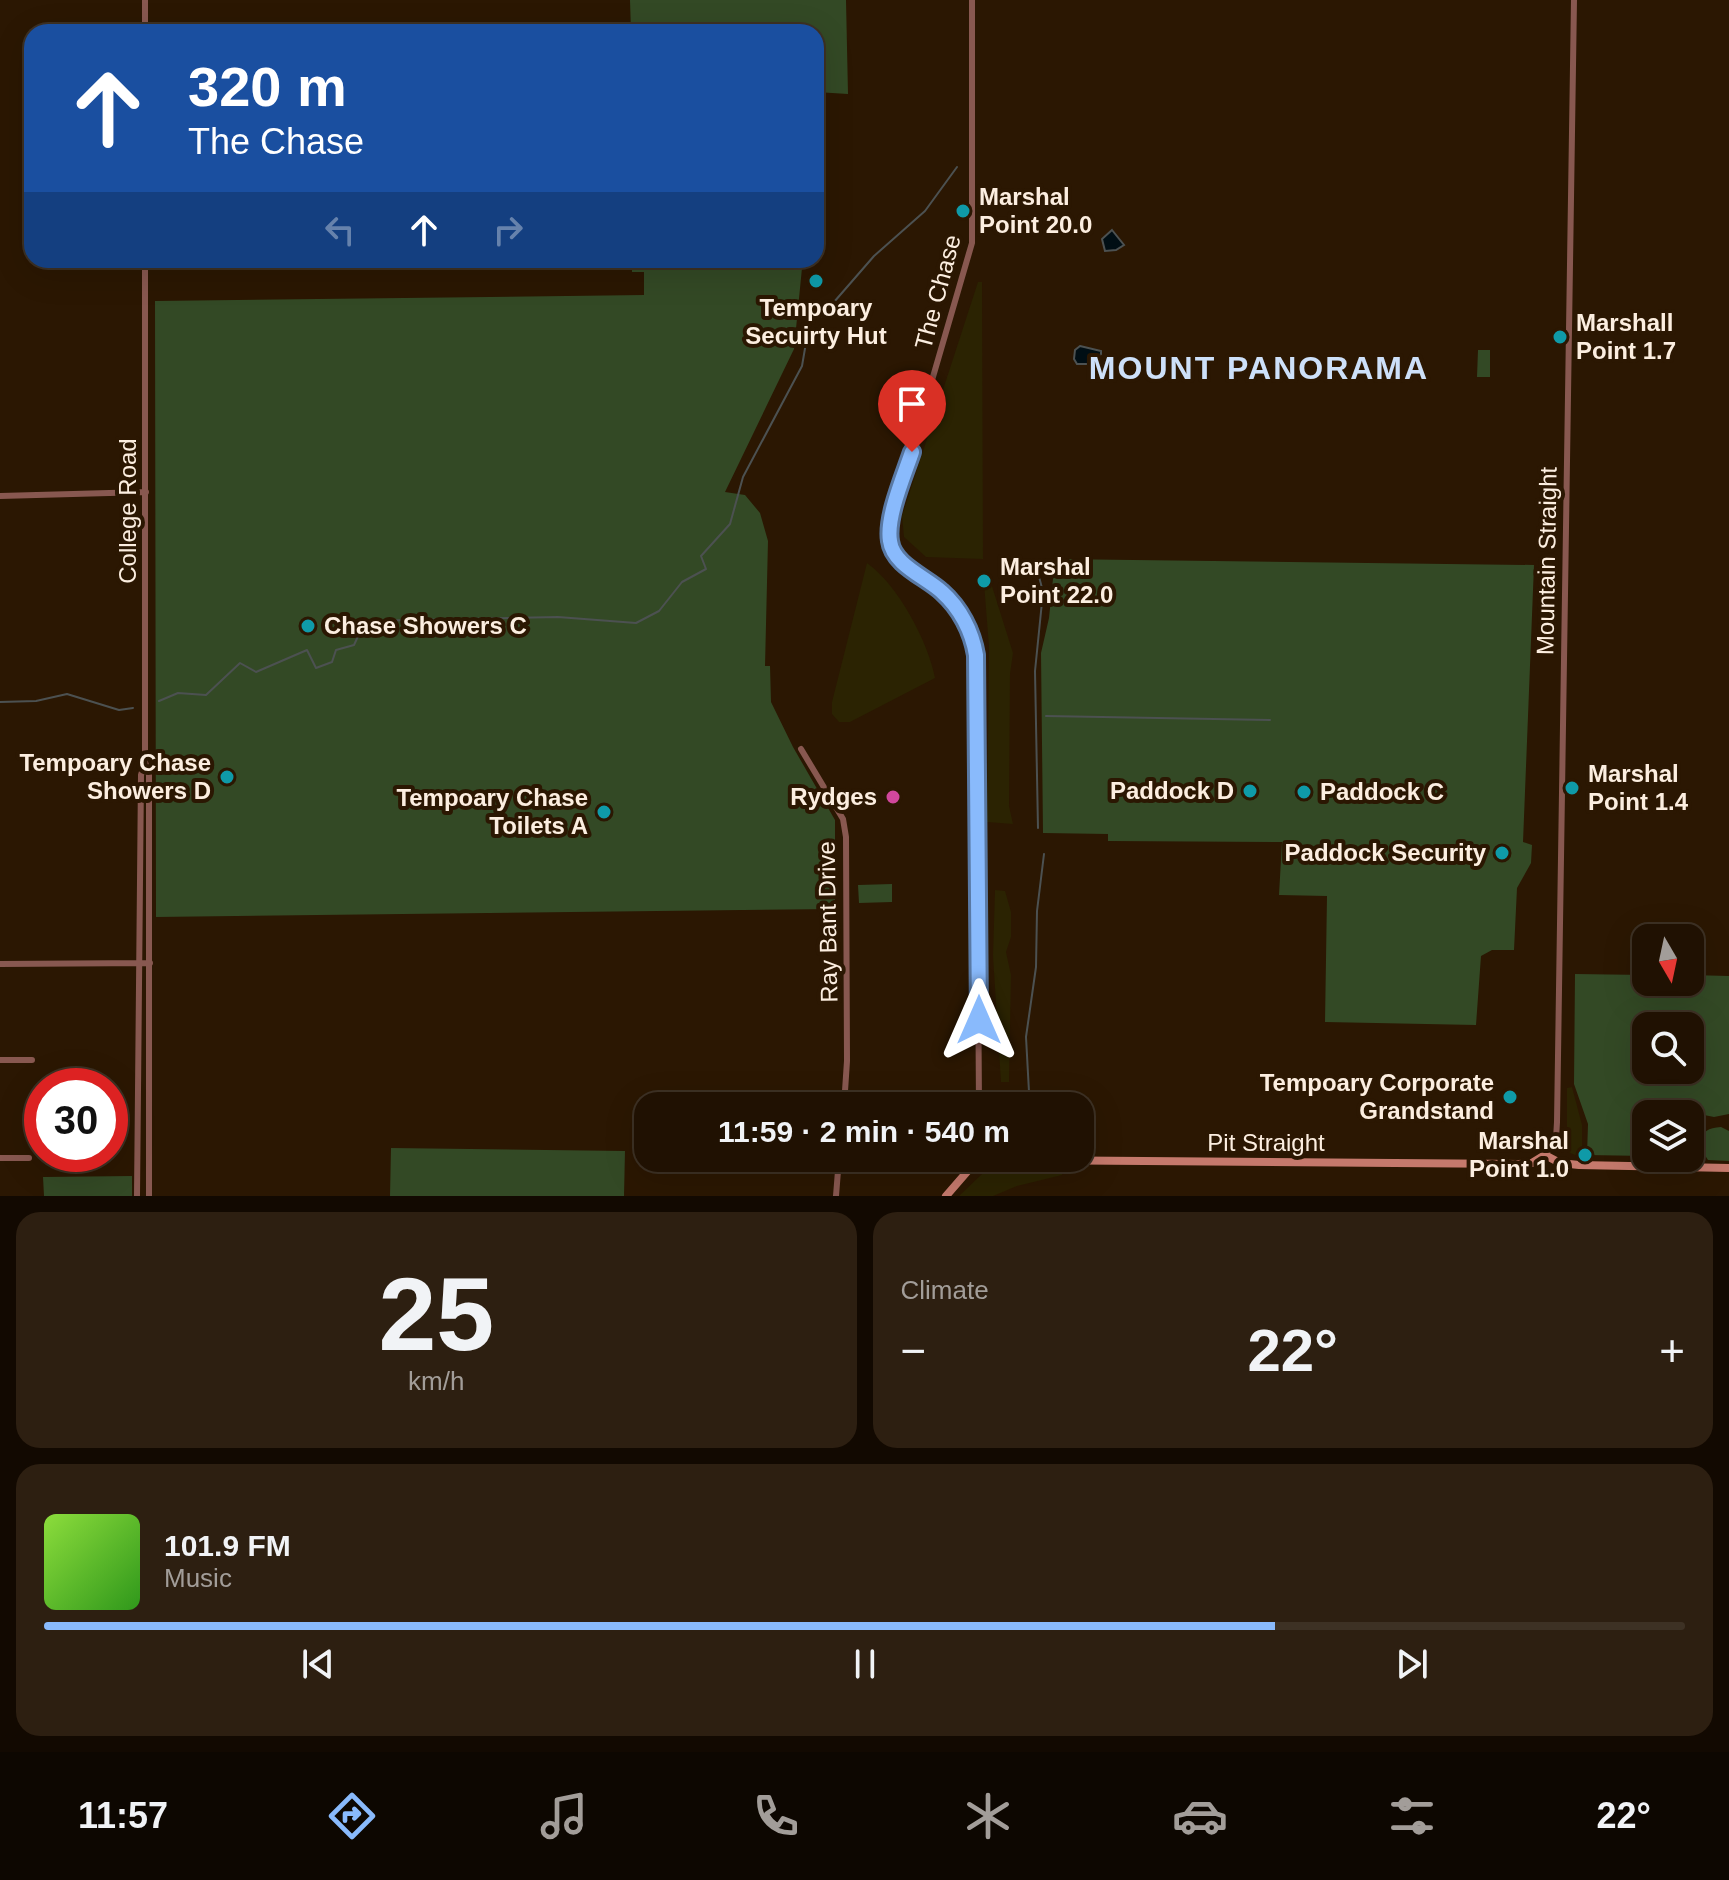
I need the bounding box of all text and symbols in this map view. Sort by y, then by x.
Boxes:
text: 320 m [188,55,347,118]
icon: ahead [56,56,160,160]
text: The Chase [188,121,364,162]
place label: Marshal Point 20.0 [979,183,1092,238]
marker: Marshal Point 20.0 [954,202,972,220]
icon: left [318,208,362,252]
icon: ahead [402,208,446,252]
icon: right [486,208,530,252]
street label: The Chase [909,232,966,352]
marker: Tempoary Secuirty Hut [807,272,825,290]
place label: Tempoary Secuirty Hut [745,294,887,349]
place label: Marshall Point 1.7 [1576,309,1676,364]
marker: Marshall Point 1.7 [1551,328,1569,346]
district label: MOUNT PANORAMA [1089,350,1429,386]
pin [878,370,946,452]
icon: arrive [890,382,934,426]
street label: College Road [114,438,141,584]
street label: Mountain Straight [1531,466,1562,655]
place label: Marshal Point 22.0 [1000,553,1113,608]
marker: Marshal Point 22.0 [975,572,993,590]
place label: Chase Showers C [324,612,527,639]
marker: Chase Showers C [299,617,317,635]
place label: Tempoary Chase Showers D [19,749,211,804]
place label: Marshal Point 1.4 [1588,760,1689,815]
marker: Tempoary Chase Showers D [218,768,236,786]
place label: Paddock D [1110,777,1234,804]
place label: Paddock C [1320,778,1444,805]
marker: Marshal Point 1.4 [1563,779,1581,797]
marker: Paddock D [1241,782,1259,800]
place label: Rydges [790,783,877,810]
marker: Paddock C [1295,783,1313,801]
place label: Tempoary Chase Toilets A [396,784,588,839]
marker: Rydges [884,788,902,806]
marker: Tempoary Chase Toilets A [595,803,613,821]
place label: Paddock Security [1285,839,1487,866]
street label: Ray Bant Drive [813,841,842,1003]
marker: Paddock Security [1493,844,1511,862]
north arrow [1632,924,1704,996]
map controls [1632,924,1704,1172]
position arrow [937,978,1021,1062]
button: search [1632,1012,1704,1084]
speed limit sign: 30 [24,1068,128,1172]
place label: Tempoary Corporate Grandstand [1260,1069,1494,1124]
marker: Tempoary Corporate Grandstand [1501,1088,1519,1106]
button: layers [1632,1100,1704,1172]
text: 11:59 · 2 min · 540 m [718,1115,1010,1148]
place label: Marshal Point 1.0 [1469,1127,1569,1182]
street label: Pit Straight [1207,1129,1325,1156]
marker: Marshal Point 1.0 [1576,1146,1594,1164]
text: 25 [378,1256,494,1372]
text: Climate [901,1275,989,1305]
text: 22° [1247,1317,1338,1384]
text: − [901,1326,926,1375]
text: + [1659,1326,1685,1375]
text: km/h [408,1366,464,1396]
text: 101.9 FM [164,1529,291,1562]
text: Music [164,1563,232,1593]
icon: previous [296,1642,340,1686]
icon: pause [843,1642,887,1686]
icon: next [1390,1642,1434,1686]
icon: directions [324,1788,380,1844]
icon: music [536,1788,592,1844]
icon: phone [748,1788,804,1844]
icon: climate [960,1788,1016,1844]
icon: car [1172,1788,1228,1844]
icon: filters [1384,1788,1440,1844]
text: 11:57 [78,1795,168,1836]
text: 22° [1596,1795,1651,1836]

